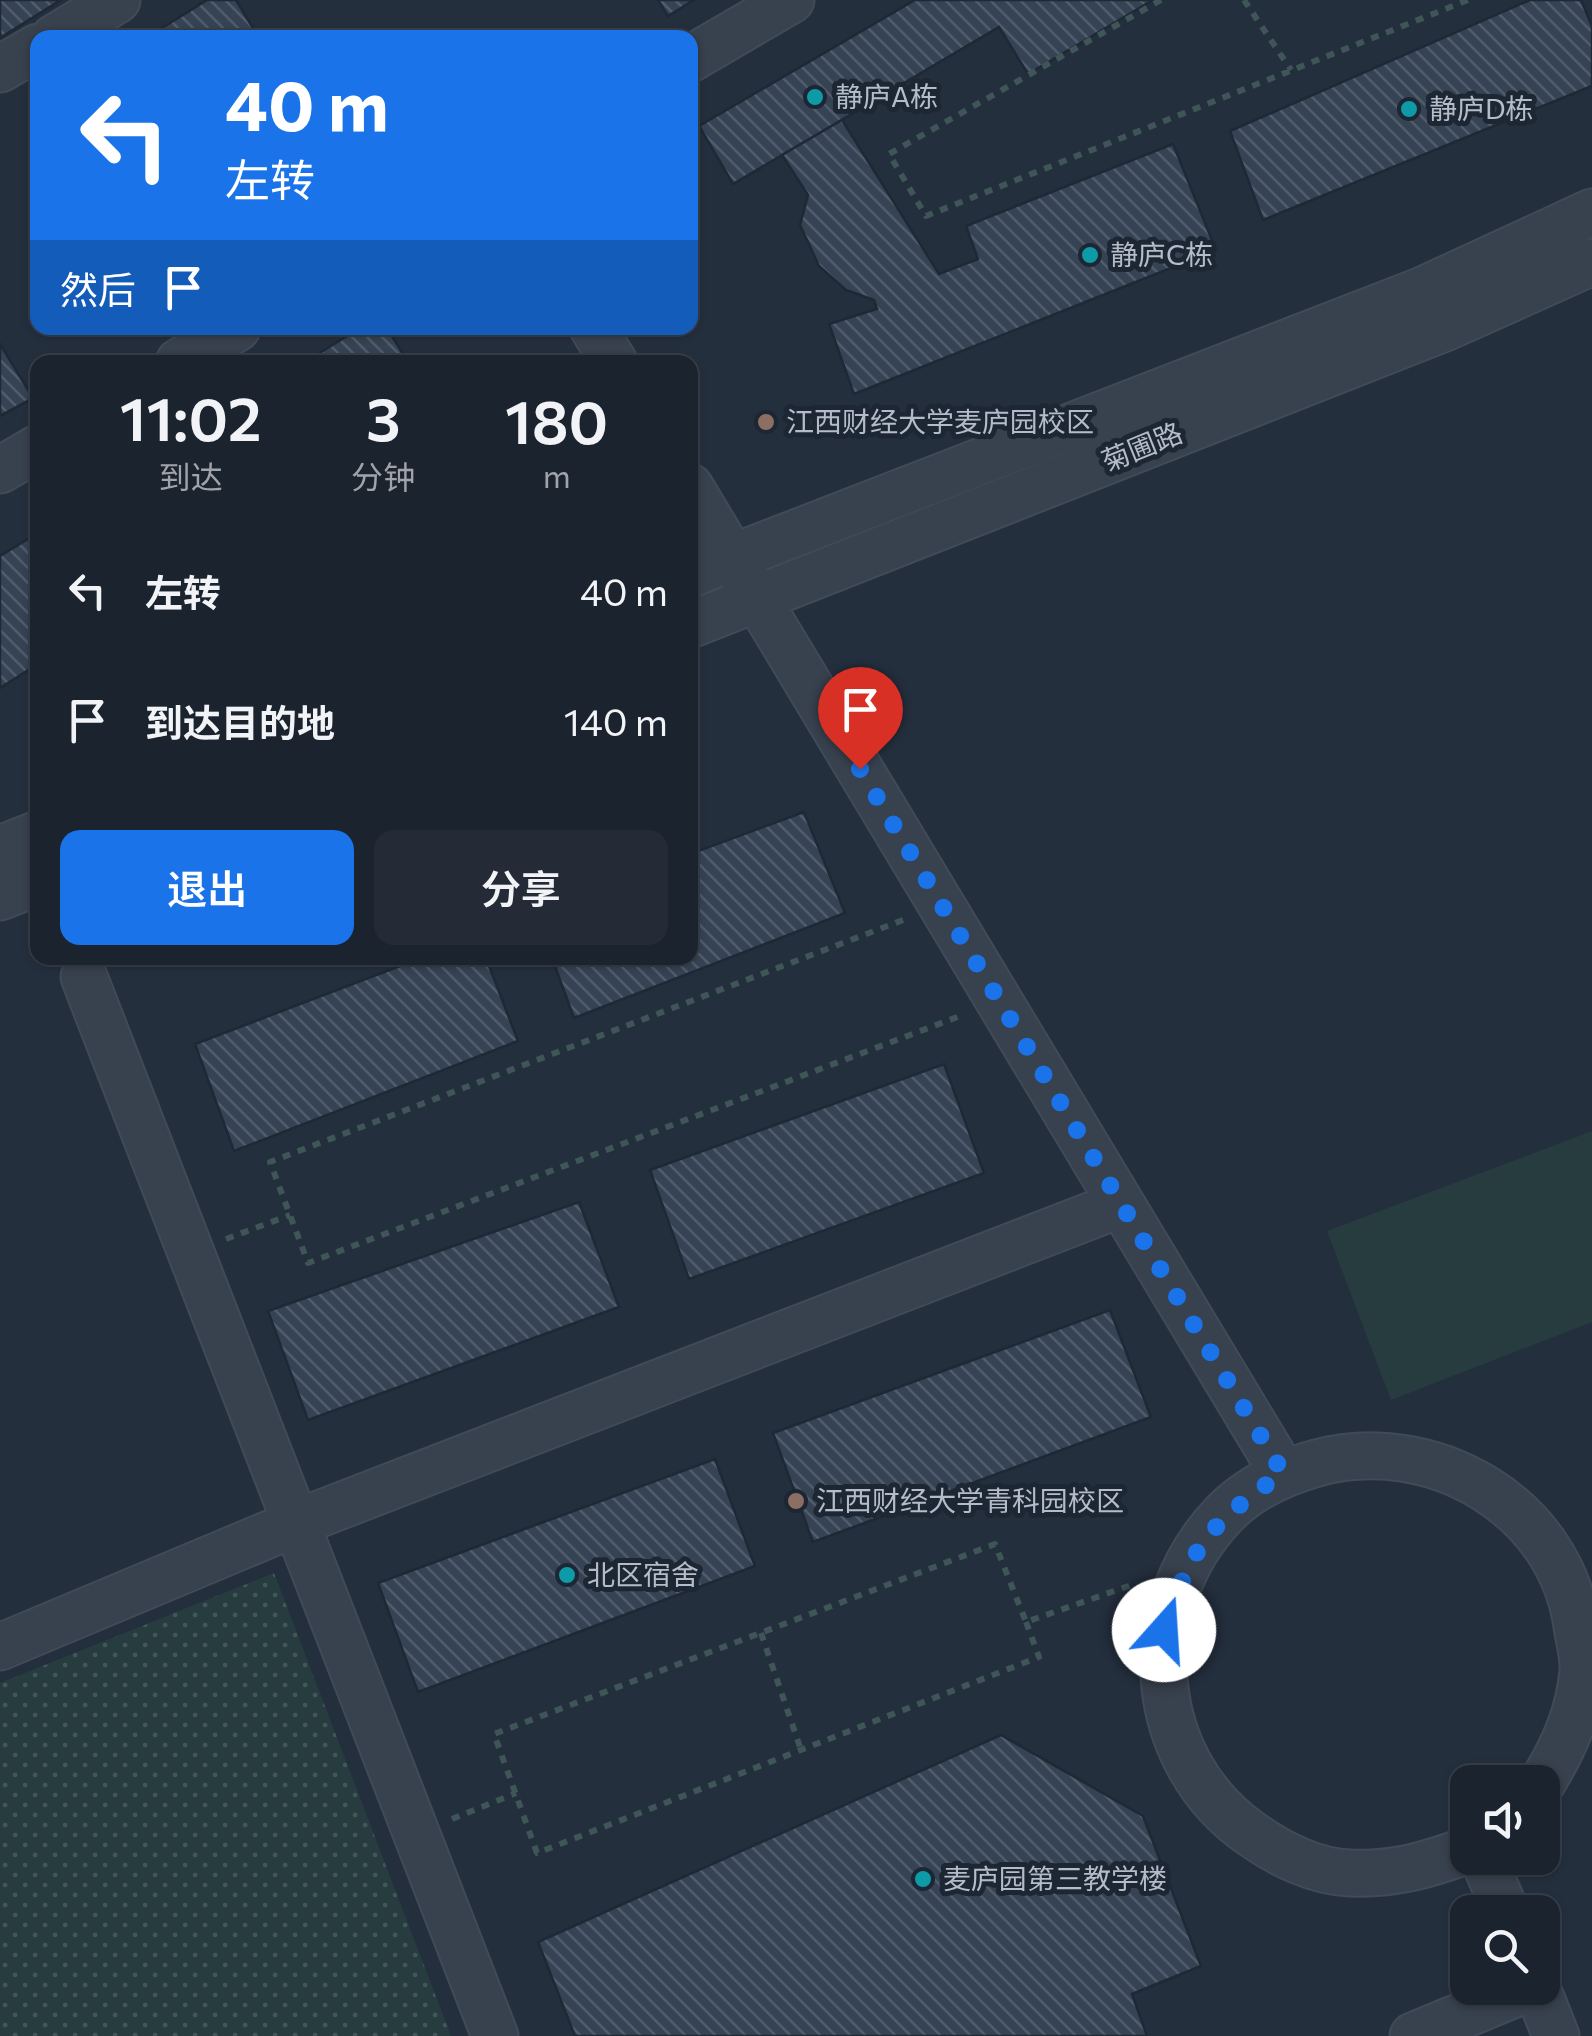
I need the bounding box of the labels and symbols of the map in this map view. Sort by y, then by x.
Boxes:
place label: 静庐A栋 [835,79,938,113]
marker: 静庐A栋 [804,86,826,108]
place label: 静庐D栋 [1429,91,1534,125]
marker: 静庐D栋 [1398,98,1420,120]
place label: 静庐C栋 [1110,237,1213,271]
marker: 静庐C栋 [1079,244,1101,266]
place label: 江西财经大学麦庐园校区 [786,404,1094,438]
marker: 江西财经大学麦庐园校区 [755,411,777,433]
street label: 菊圃路 [1096,415,1187,478]
pin [818,667,903,770]
place label: 江西财经大学青科园校区 [816,1483,1124,1517]
marker: 江西财经大学青科园校区 [785,1490,807,1512]
place label: 北区宿舍 [587,1557,699,1591]
marker: 北区宿舍 [556,1564,578,1586]
position arrow [1112,1578,1216,1682]
place label: 麦庐园第三教学楼 [943,1861,1167,1895]
marker: 麦庐园第三教学楼 [912,1868,934,1890]

